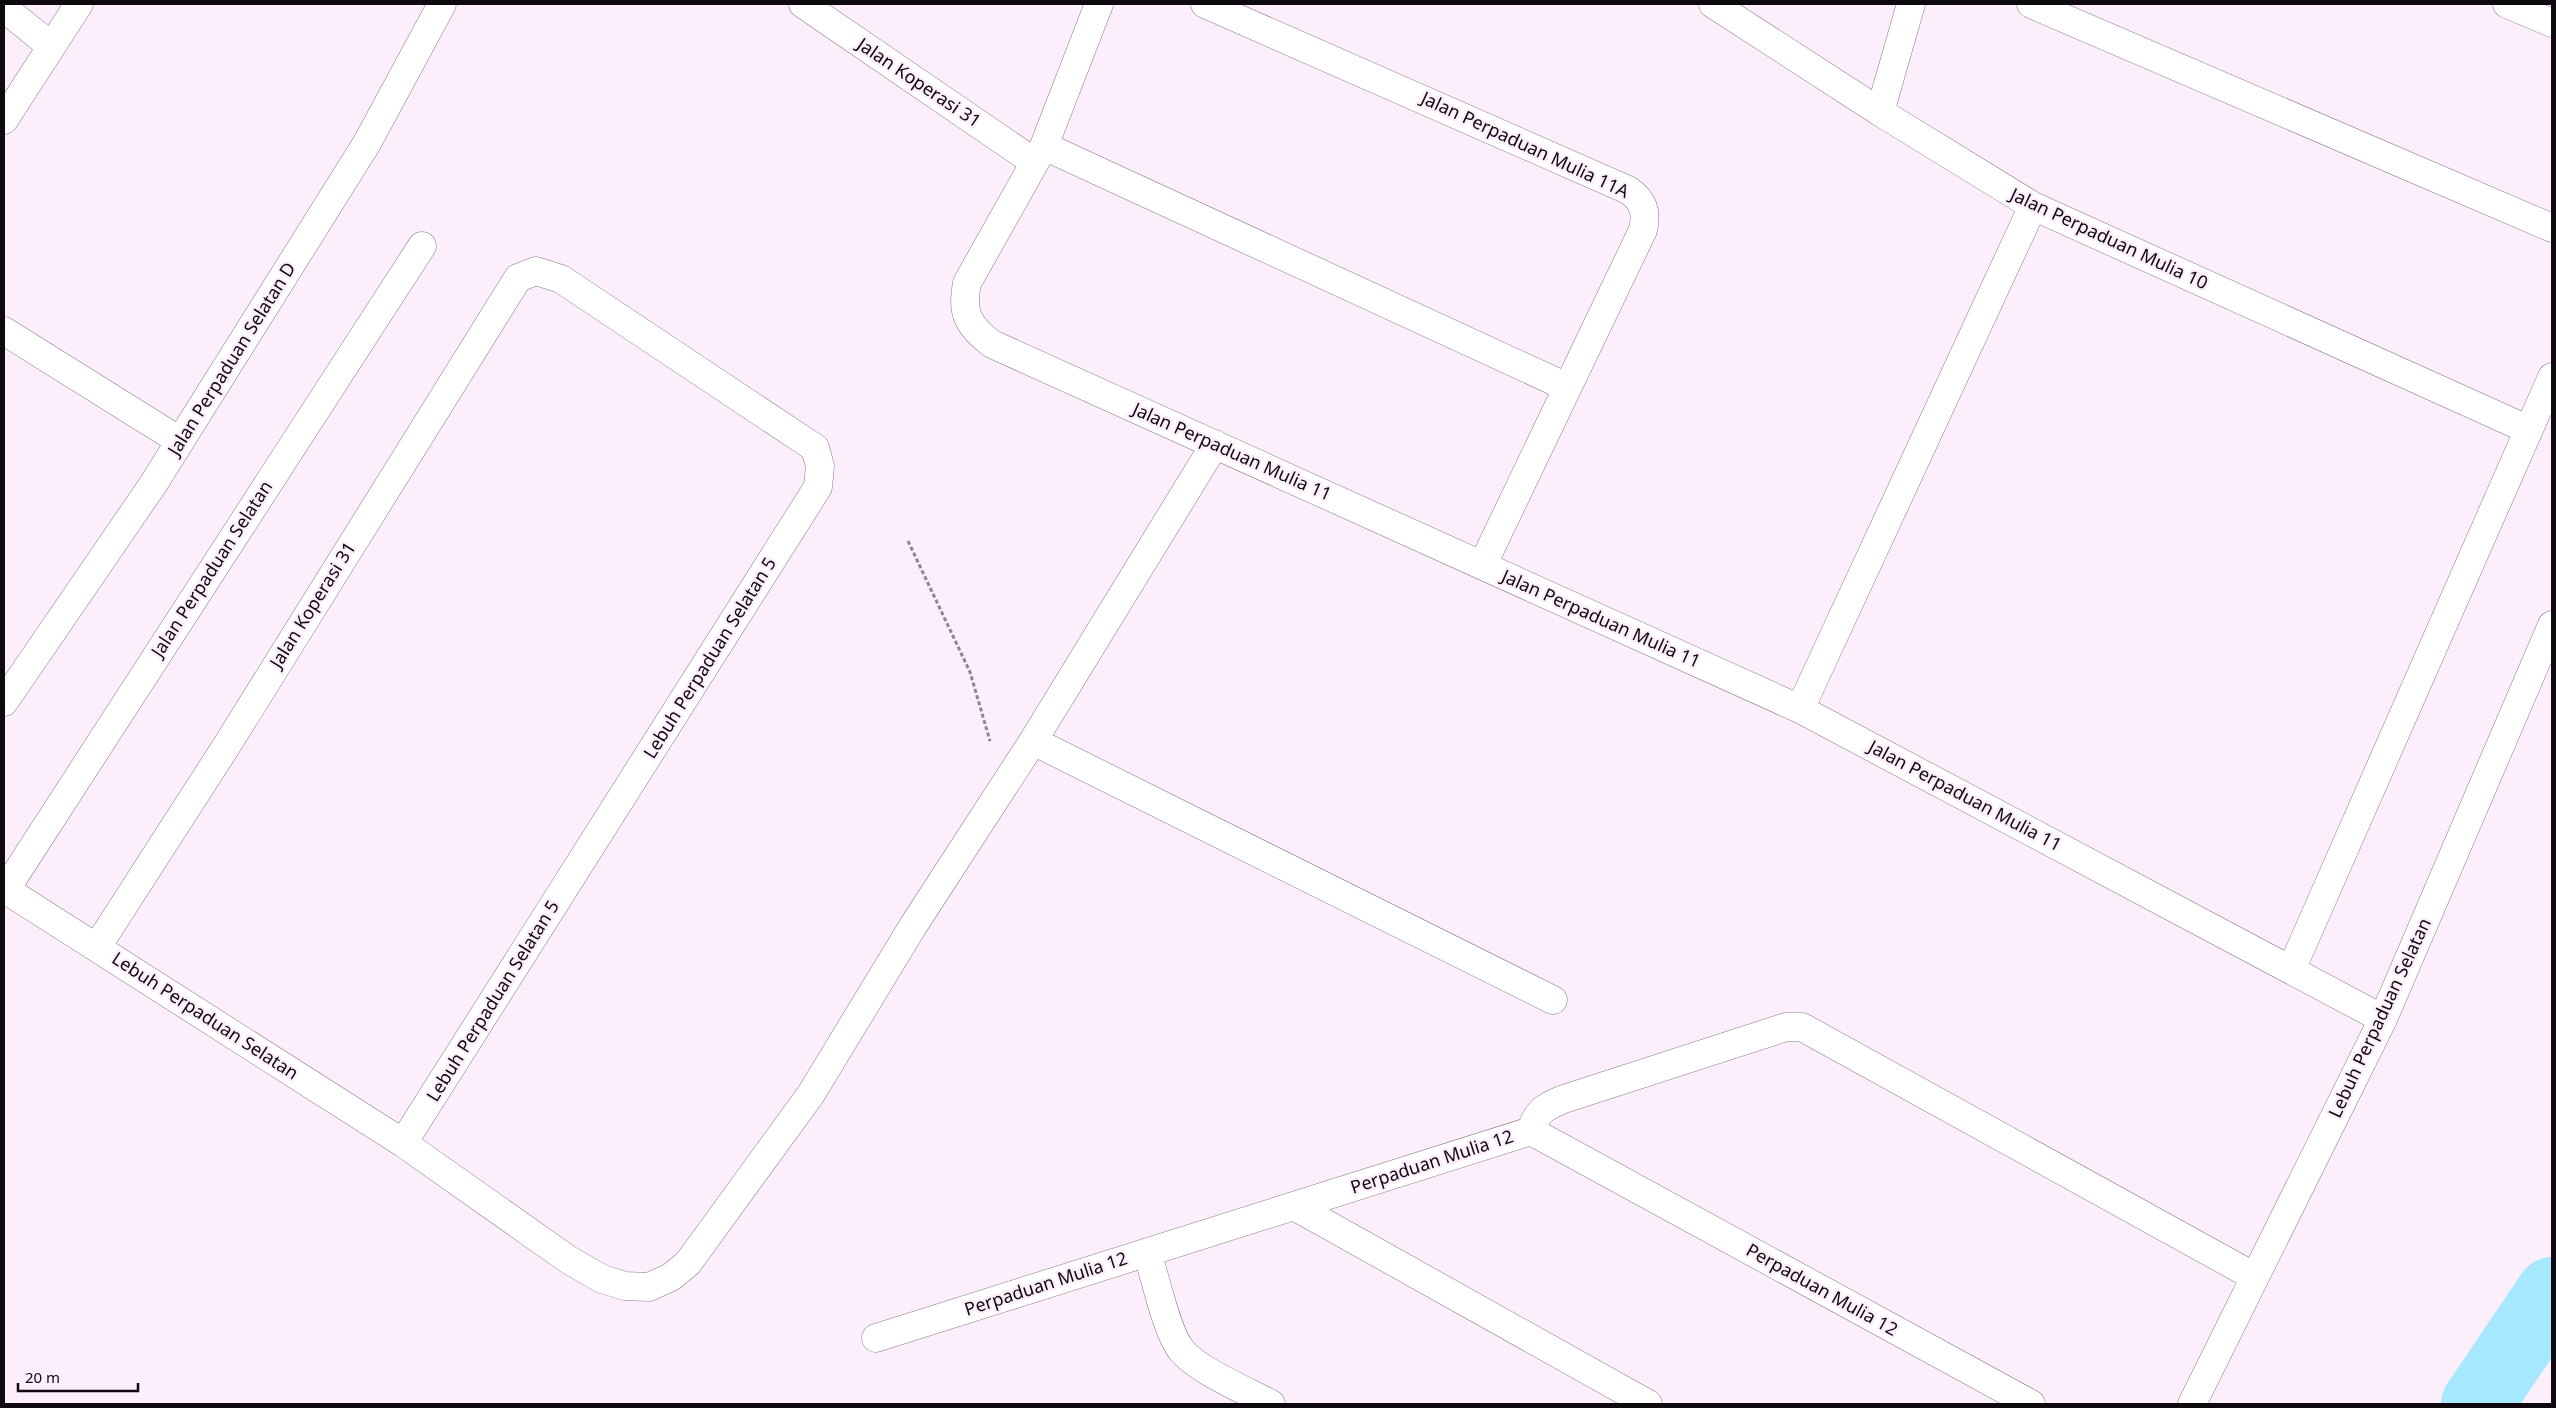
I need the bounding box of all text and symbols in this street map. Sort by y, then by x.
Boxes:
street label: Jalan Koperasi 31 [851,31,986,133]
street label: Jalan Perpaduan Mulia 11A [1416,84,1634,203]
street label: Jalan Perpaduan Mulia 10 [2005,181,2212,294]
street label: Jalan Perpaduan Selatan D [161,257,301,461]
street label: Jalan Perpaduan Mulia 11 [1127,396,1336,506]
street label: Jalan Perpaduan Selatan [144,476,277,663]
street label: Jalan Koperasi 31 [263,537,361,674]
street label: Lebuh Perpaduan Selatan 5 [637,552,781,763]
street label: Jalan Perpaduan Mulia 11 [1496,563,1705,673]
street label: Jalan Perpaduan Mulia 11 [1863,733,2066,856]
street label: Lebuh Perpaduan Selatan 5 [420,895,564,1106]
street label: Lebuh Perpaduan Selatan [2322,914,2436,1121]
street label: Lebuh Perpaduan Selatan [108,946,303,1085]
street label: Perpaduan Mulia 12 [1347,1123,1516,1199]
street label: Perpaduan Mulia 12 [1742,1237,1903,1341]
street label: Perpaduan Mulia 12 [961,1245,1130,1321]
scale bar [18,1360,138,1392]
text: 20 m [25,1367,60,1387]

